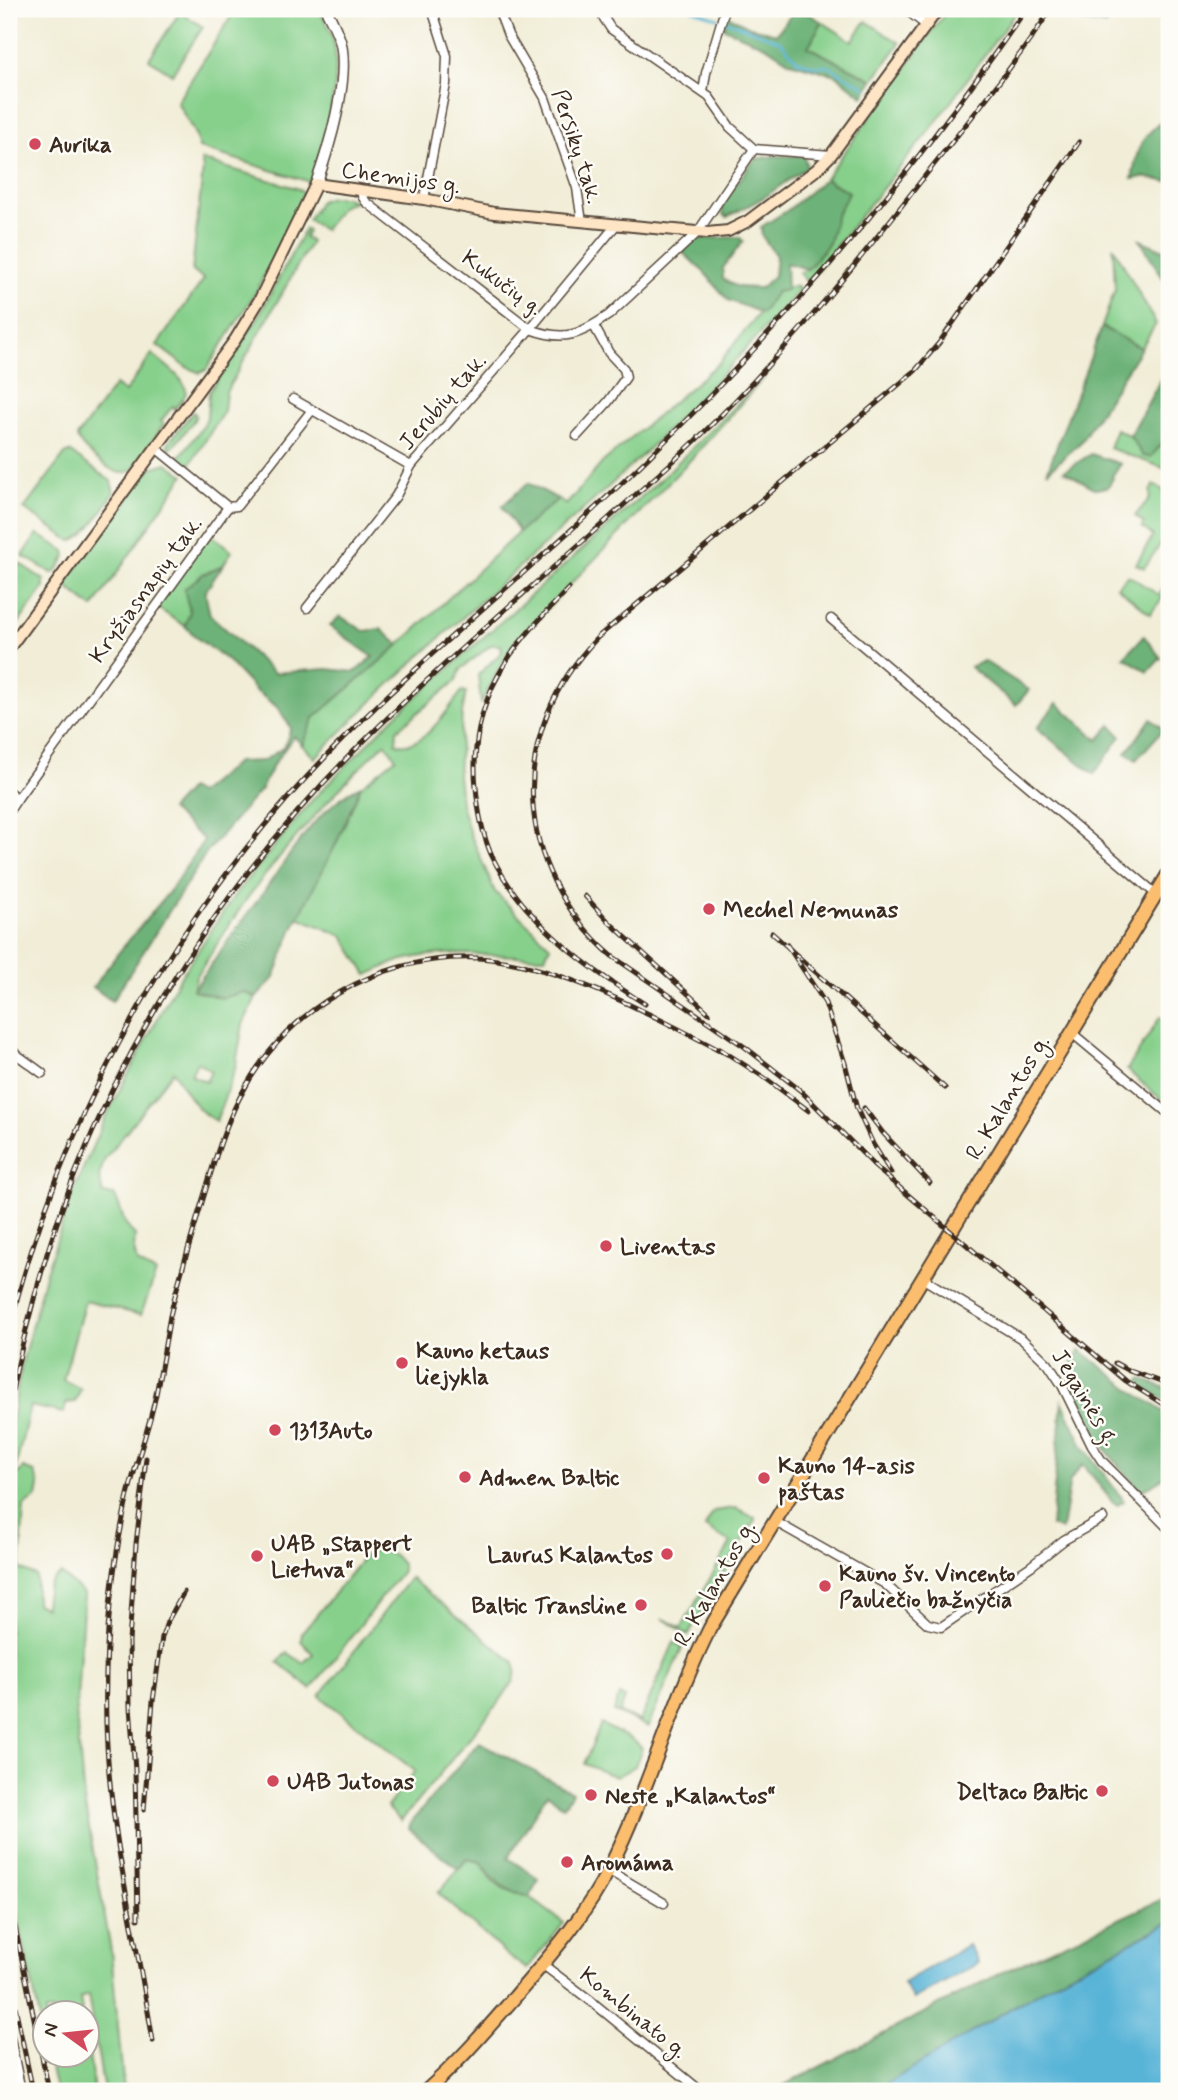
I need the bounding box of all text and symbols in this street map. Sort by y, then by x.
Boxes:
street label: Persikų tak. [544,86,609,208]
place label: Aurika [49,131,112,161]
marker: Aurika [27,136,43,152]
street label: Chemijos g. [339,156,462,204]
street label: Kukučių g. [455,244,549,323]
street label: Jerubių tak. [393,347,494,457]
street label: Kryžiasnapių tak. [83,511,210,670]
place label: Mechel Nemunas [723,896,899,926]
marker: Mechel Nemunas [701,901,717,917]
street label: R. Kalantos g. [960,1030,1060,1167]
place label: Liventas [620,1233,716,1263]
marker: Liventas [598,1238,614,1254]
place label: Kauno ketaus liejykla [416,1337,550,1393]
street label: Jėgainės g. [1042,1344,1125,1453]
marker: Kauno ketaus liejykla [394,1355,410,1371]
place label: 1313Auto [289,1417,373,1447]
marker: 1313Auto [267,1422,283,1438]
place label: Kauno 14-asis paštas [778,1452,916,1508]
place label: Admen Baltic [479,1464,620,1494]
marker: Admen Baltic [457,1469,473,1485]
marker: Kauno 14-asis paštas [756,1470,772,1486]
street label: R. Kalantos g. [668,1515,766,1654]
place label: UAB „Stappert Lietuva“ [271,1530,413,1586]
place label: Laurus Kalantos [487,1541,654,1571]
marker: Laurus Kalantos [659,1546,675,1562]
marker: UAB „Stappert Lietuva“ [249,1548,265,1564]
place label: Kauno šv. Vincento Pauliečio bažnyčia [839,1560,1015,1616]
marker: Kauno šv. Vincento Pauliečio bažnyčia [817,1578,833,1594]
place label: Baltic Transline [471,1592,628,1622]
marker: Baltic Transline [633,1597,649,1613]
place label: UAB Jutonas [287,1768,415,1798]
marker: UAB Jutonas [265,1773,281,1789]
place label: Deltaco Baltic [956,1778,1089,1808]
place label: Neste „Kalantos“ [605,1782,776,1812]
marker: Deltaco Baltic [1094,1783,1110,1799]
marker: Neste „Kalantos“ [583,1787,599,1803]
place label: Aromáma [581,1849,674,1879]
marker: Aromáma [559,1854,575,1870]
street label: Kombinato g. [571,1961,693,2068]
north arrow [32,1998,102,2068]
text: N [37,2021,65,2039]

